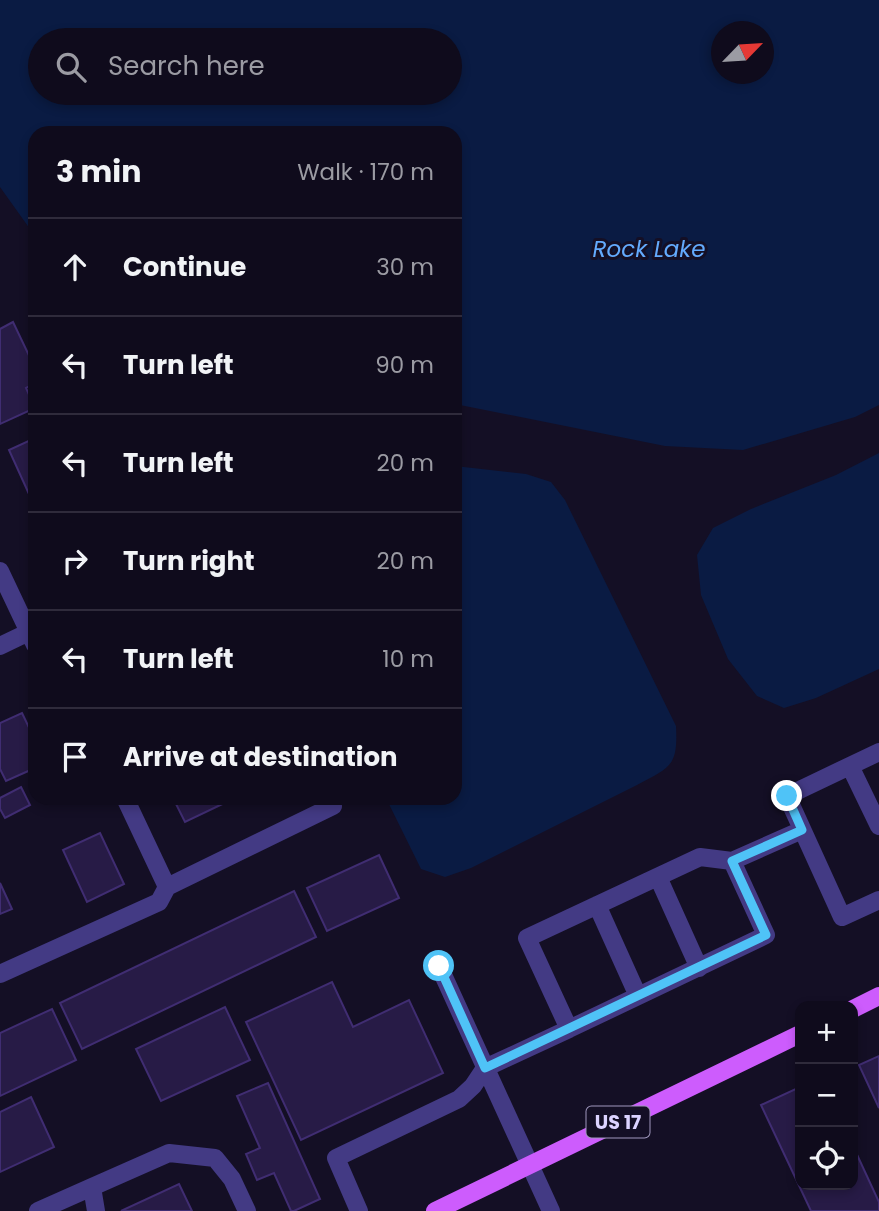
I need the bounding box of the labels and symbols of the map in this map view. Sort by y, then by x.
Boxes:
north arrow [711,21,774,84]
water label: Rock Lake [593,233,705,265]
route end [771,780,802,811]
route start [423,950,454,981]
road number: US 17 [586,1106,650,1138]

